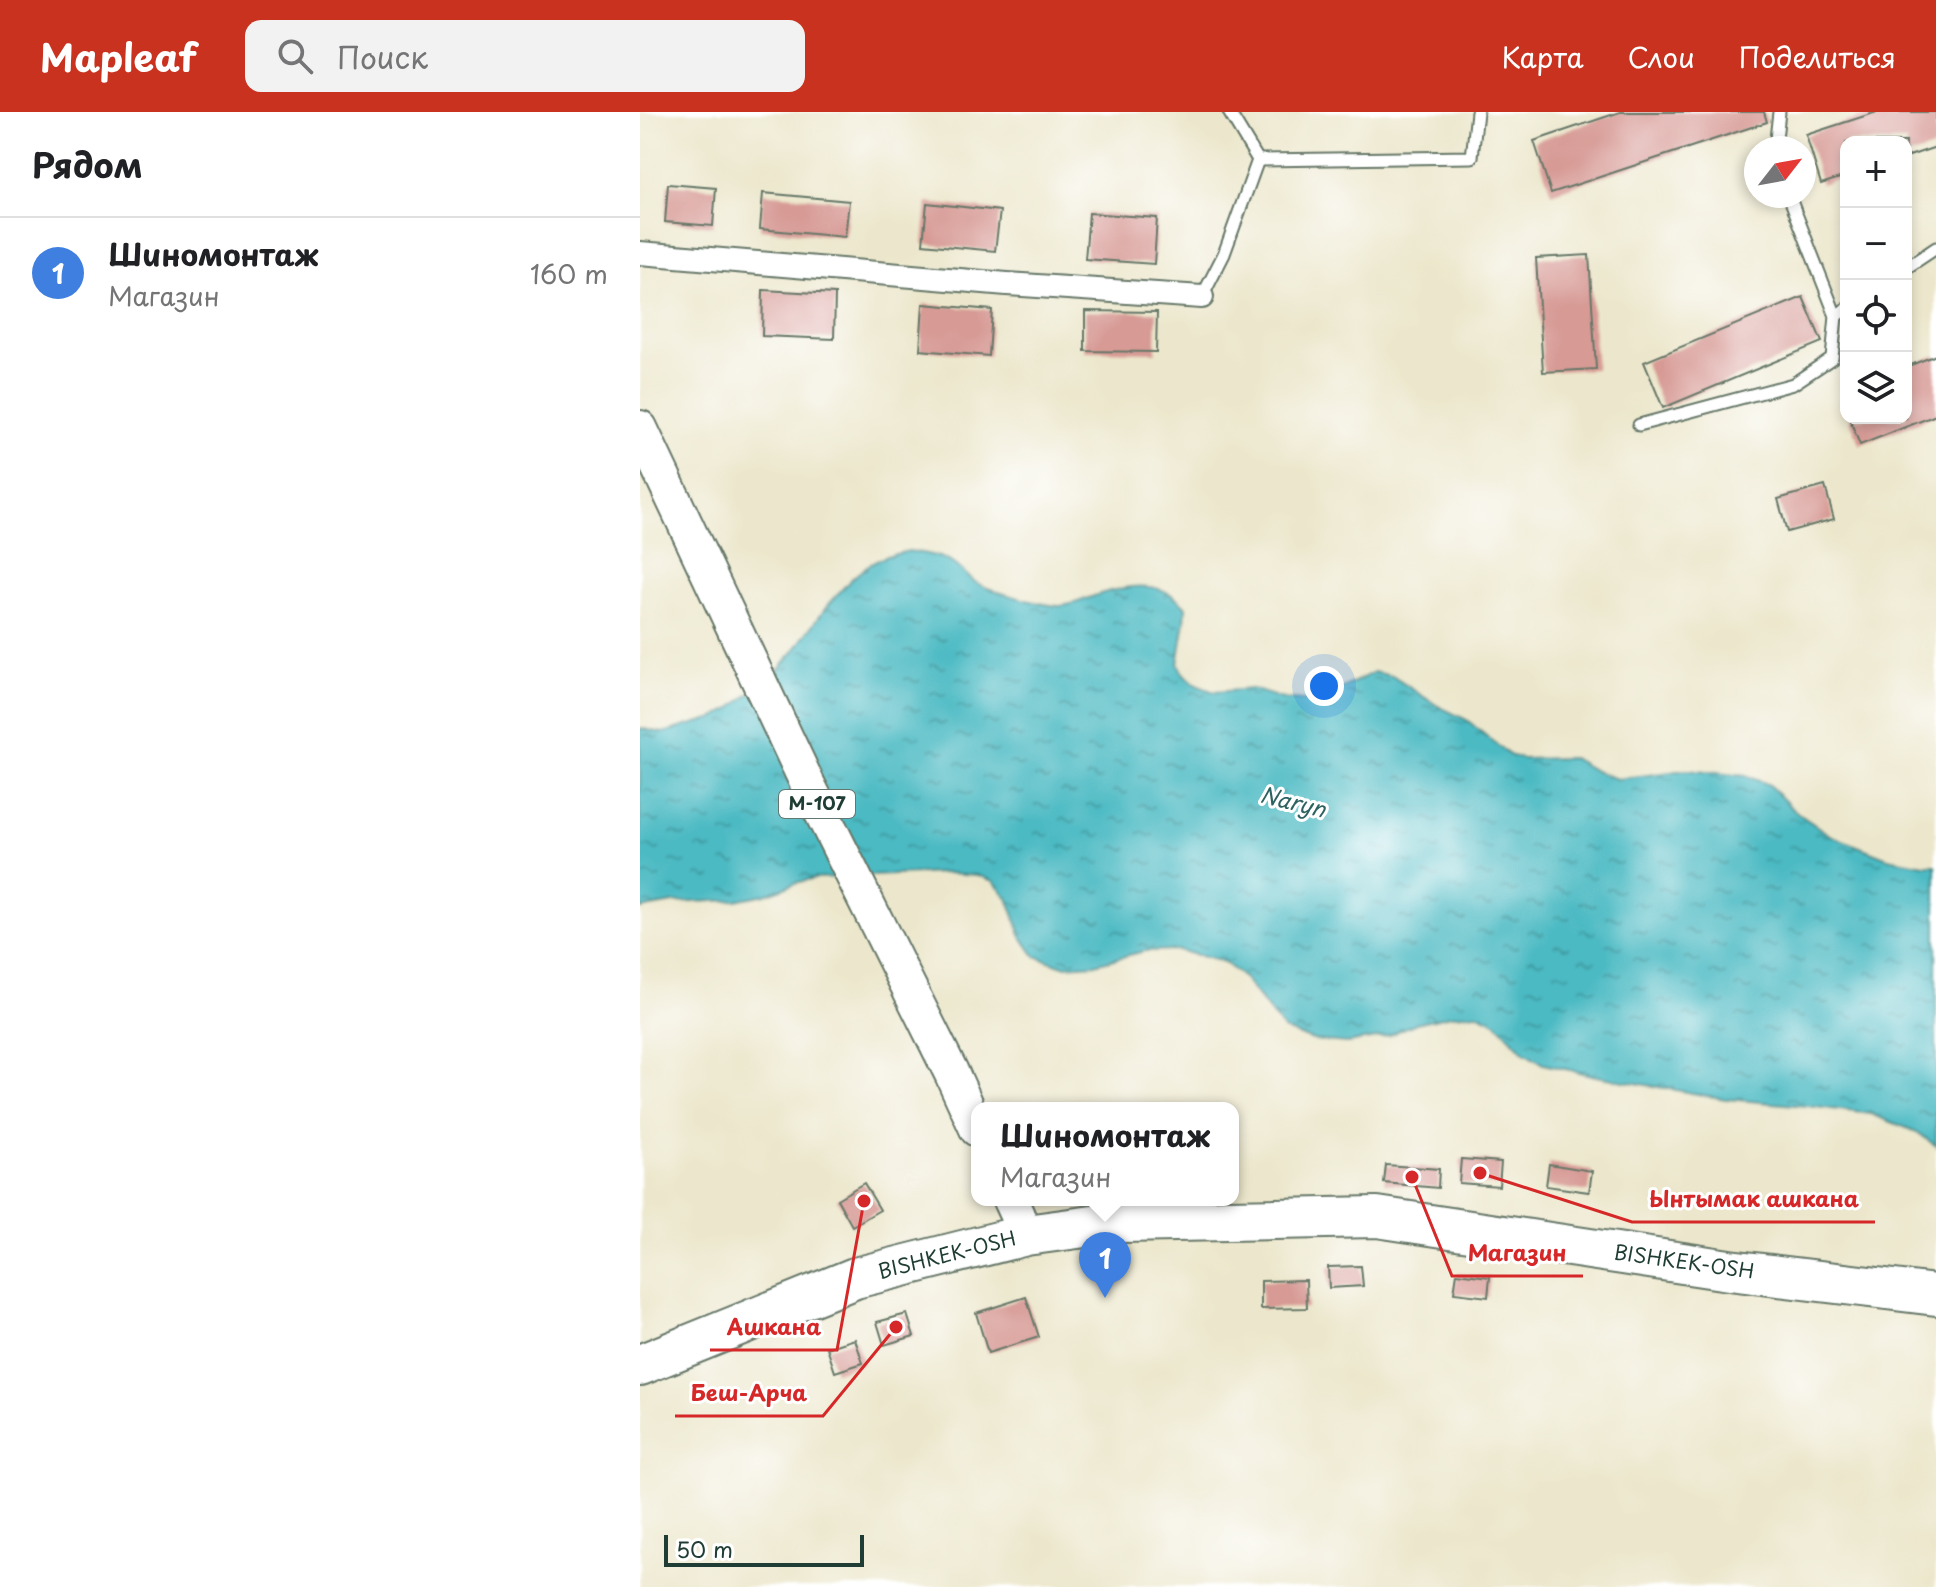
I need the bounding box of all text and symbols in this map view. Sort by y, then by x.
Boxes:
search box [245,20,805,92]
text: Mapleaf [40,28,197,85]
icon: search [273,34,317,78]
text: Поиск [337,34,428,79]
text: Карта [1501,35,1584,78]
text: Слои [1628,35,1695,78]
text: Поделиться [1739,35,1896,78]
north arrow [1744,136,1816,208]
map controls [1840,136,1912,424]
button: + [1840,136,1912,208]
text: Рядом [32,138,143,190]
button: − [1840,208,1912,280]
text: Шиномонтаж [108,231,318,276]
text: 1 [52,254,64,293]
text: 160 m [530,254,608,293]
text: Магазин [108,276,219,315]
button: locate [1840,280,1912,352]
button: layers [1840,352,1912,424]
your location [1304,666,1344,706]
water label: Naryn [1257,777,1331,825]
road number: М-107 [779,790,855,818]
popup [971,1102,1239,1206]
text: Шиномонтаж [1000,1112,1210,1157]
text: Магазин [1000,1157,1111,1196]
callout: Ынтымак ашкана [1632,1176,1875,1222]
text: Ынтымак ашкана [1649,1181,1860,1214]
street label: BISHKEK-OSH [875,1222,1019,1286]
callout: Магазин [1452,1230,1583,1276]
pin: 1 [1079,1232,1131,1298]
text: Магазин [1468,1235,1566,1268]
street label: BISHKEK-OSH [1612,1236,1756,1286]
callout: Ашкана [710,1304,837,1350]
text: Ашкана [726,1309,822,1342]
callout: Беш-Арча [675,1370,823,1416]
text: Беш-Арча [691,1375,807,1408]
scale bar [664,1531,864,1567]
text: 50 m [676,1532,733,1565]

